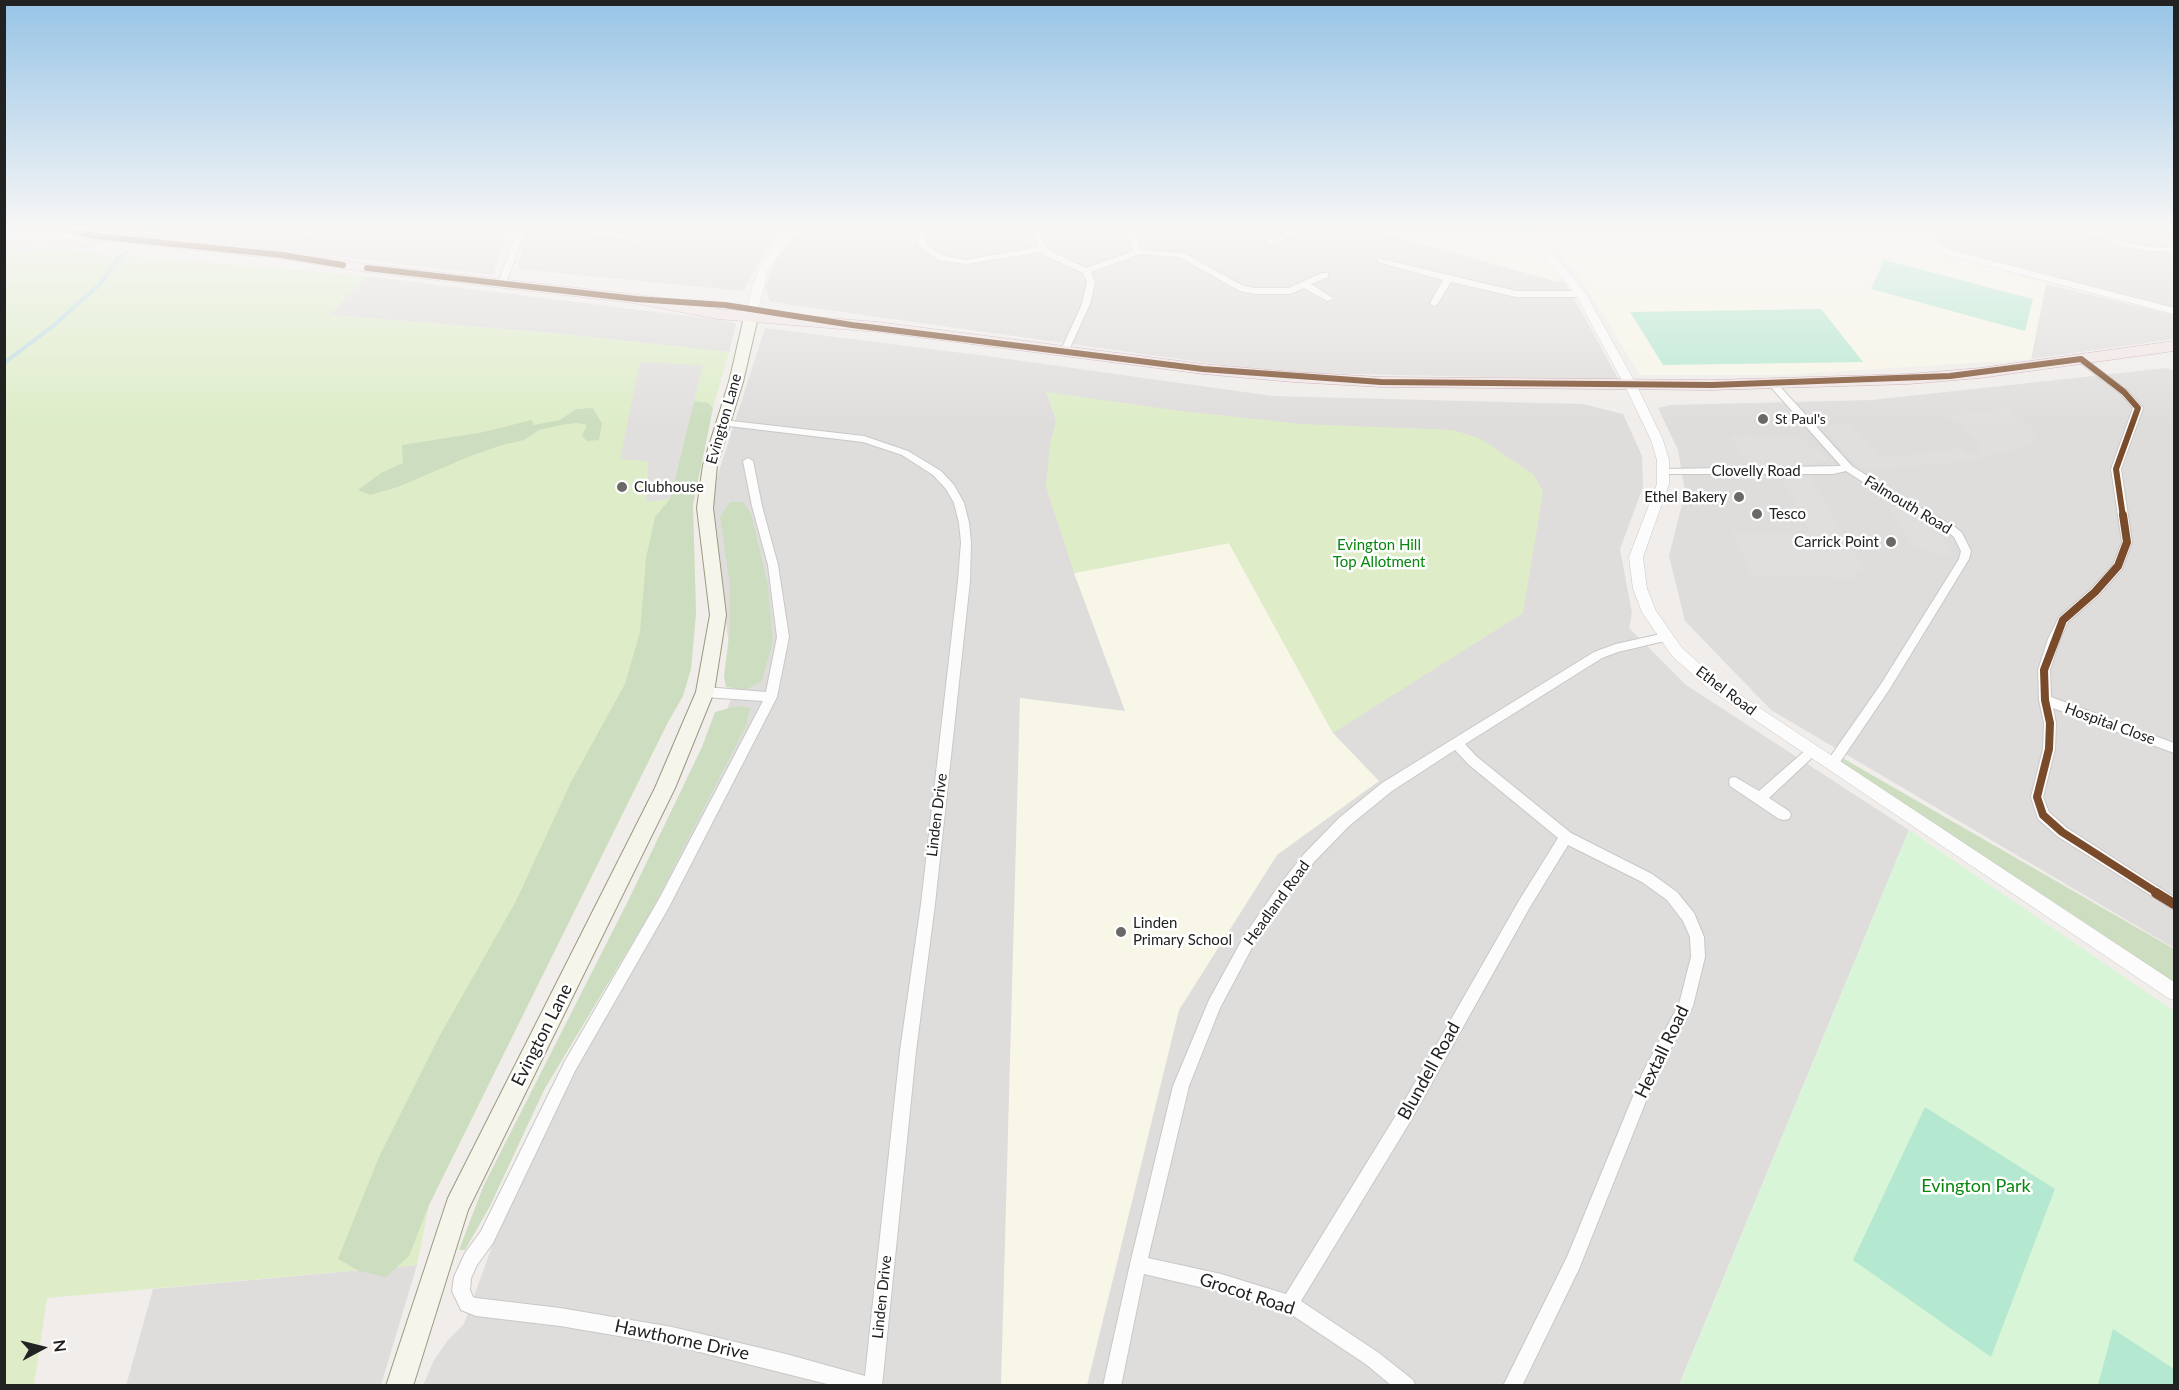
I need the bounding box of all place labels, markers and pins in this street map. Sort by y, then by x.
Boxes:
place label: St Paul's [1775,411,1826,427]
marker: St Paul's [1756,412,1770,426]
place label: Clubhouse [634,478,704,496]
marker: Clubhouse [615,480,629,494]
place label: Ethel Bakery [1644,488,1727,506]
marker: Ethel Bakery [1732,490,1746,504]
place label: Tesco [1769,505,1806,523]
marker: Tesco [1750,507,1764,521]
place label: Carrick Point [1794,533,1879,551]
marker: Carrick Point [1884,535,1898,549]
place label: Linden Primary School [1133,914,1232,949]
marker: Linden Primary School [1114,925,1128,939]

